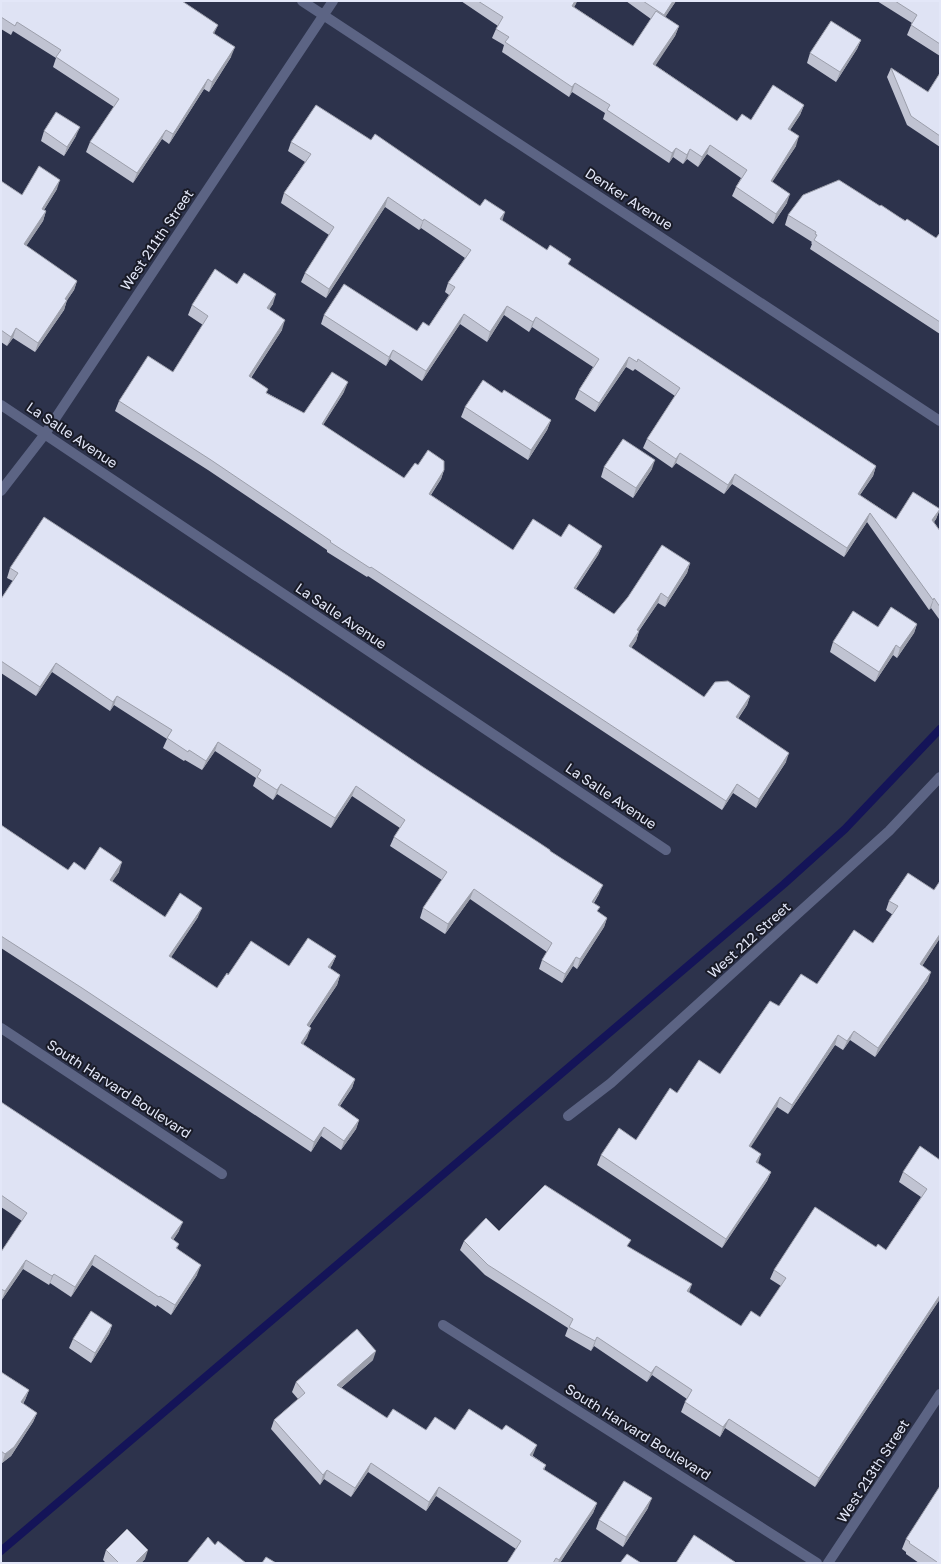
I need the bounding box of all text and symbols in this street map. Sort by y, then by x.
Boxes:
street label: Denker Avenue [582,164,676,233]
street label: West 211th Street [116,186,197,294]
street label: La Salle Avenue [23,398,121,471]
street label: La Salle Avenue [292,579,390,652]
street label: La Salle Avenue [562,759,660,832]
street label: West 212 Street [704,898,794,981]
street label: South Harvard Boulevard [44,1036,195,1142]
street label: South Harvard Boulevard [562,1380,714,1483]
street label: West 213th Street [833,1416,912,1526]

